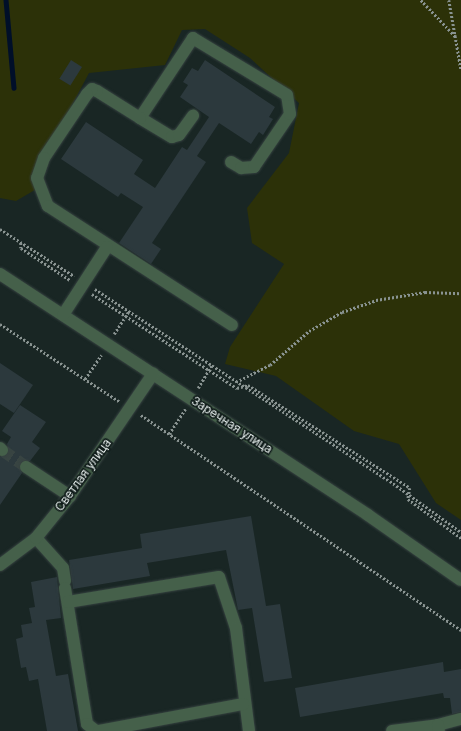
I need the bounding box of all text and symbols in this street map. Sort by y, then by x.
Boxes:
street label: Заречная улица [189,393,275,457]
street label: Светлая улица [52,436,114,514]

